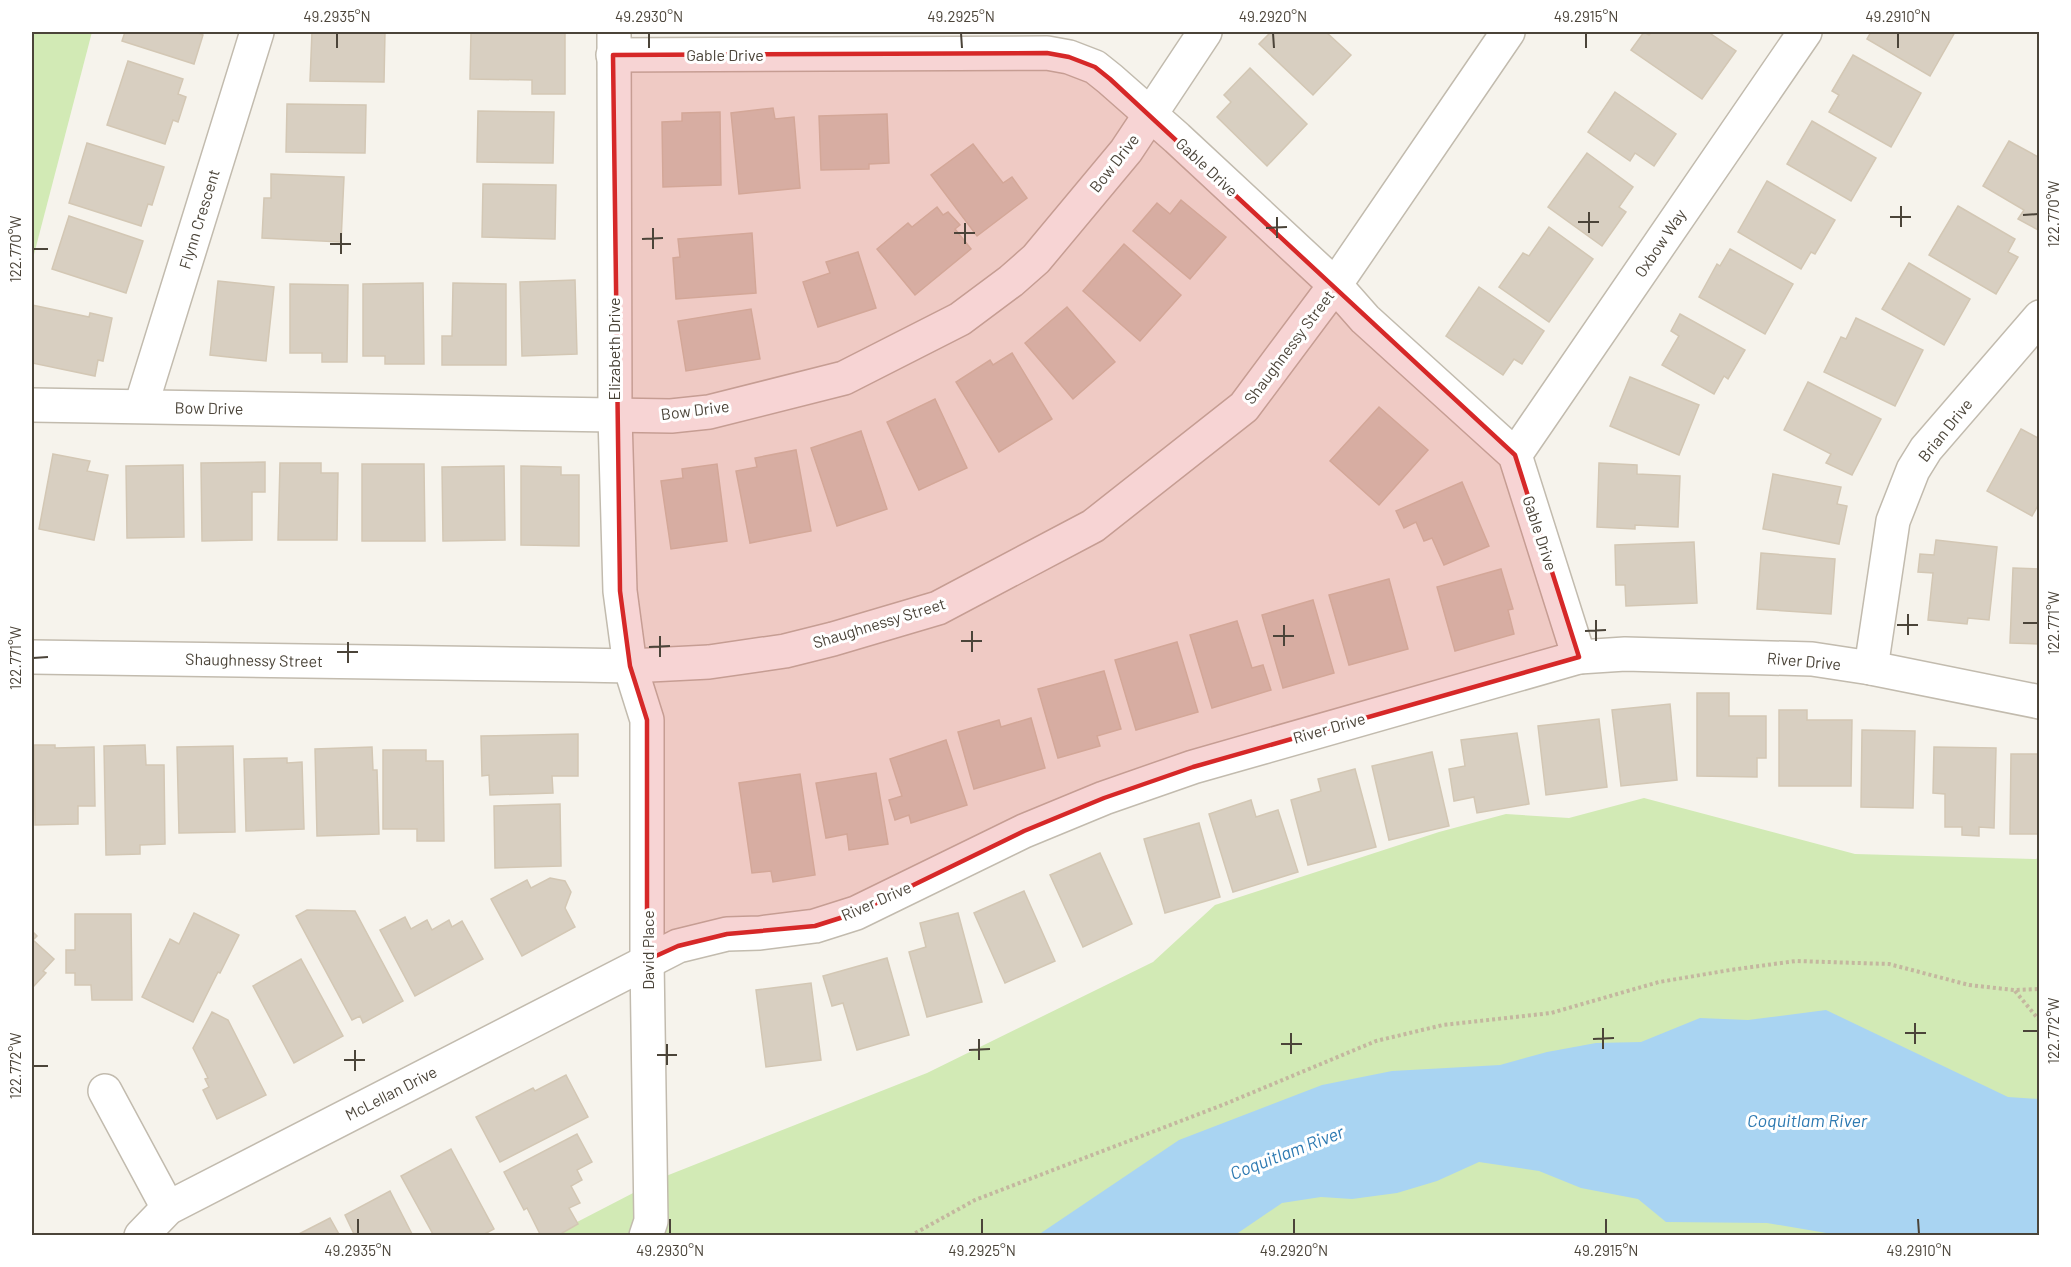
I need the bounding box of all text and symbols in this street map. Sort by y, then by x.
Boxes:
text: 49.2935°N [303,7,371,25]
text: 49.2930°N [615,7,683,25]
text: 49.2925°N [927,7,995,25]
text: 49.2920°N [1239,7,1307,25]
text: 49.2915°N [1554,7,1618,25]
text: 49.2910°N [1865,7,1931,25]
street label: Gable Drive [686,45,764,64]
street label: Bow Drive [1085,130,1142,196]
street label: Gable Drive [1172,133,1242,200]
street label: Flynn Crescent [174,167,223,271]
text: 122.770°W [2044,180,2062,248]
street label: Oxbow Way [1630,205,1690,280]
text: 122.770°W [6,215,24,283]
street label: Shaughnessy Street [1240,286,1338,407]
street label: Elizabeth Drive [604,297,623,401]
street label: Brian Drive [1913,394,1976,465]
street label: Bow Drive [660,396,730,423]
street label: Bow Drive [174,397,244,418]
street label: Gable Drive [1519,493,1562,573]
text: 122.771°W [2044,591,2062,655]
street label: Shaughnessy Street [810,593,947,652]
text: 122.771°W [6,626,24,690]
street label: River Drive [1766,648,1842,673]
street label: Shaughnessy Street [185,649,323,670]
street label: River Drive [1290,708,1367,747]
street label: River Drive [838,877,914,924]
street label: David Place [638,910,657,990]
text: 122.772°W [2044,998,2062,1064]
text: 122.772°W [6,1033,24,1099]
street label: McLellan Drive [342,1061,440,1124]
water label: Coquitlam River [1747,1109,1868,1131]
water label: Coquitlam River [1227,1120,1347,1184]
text: 49.2935°N [324,1241,392,1259]
text: 49.2930°N [636,1241,704,1259]
text: 49.2925°N [948,1241,1016,1259]
text: 49.2920°N [1260,1241,1328,1259]
text: 49.2915°N [1574,1241,1638,1259]
text: 49.2910°N [1886,1241,1952,1259]

